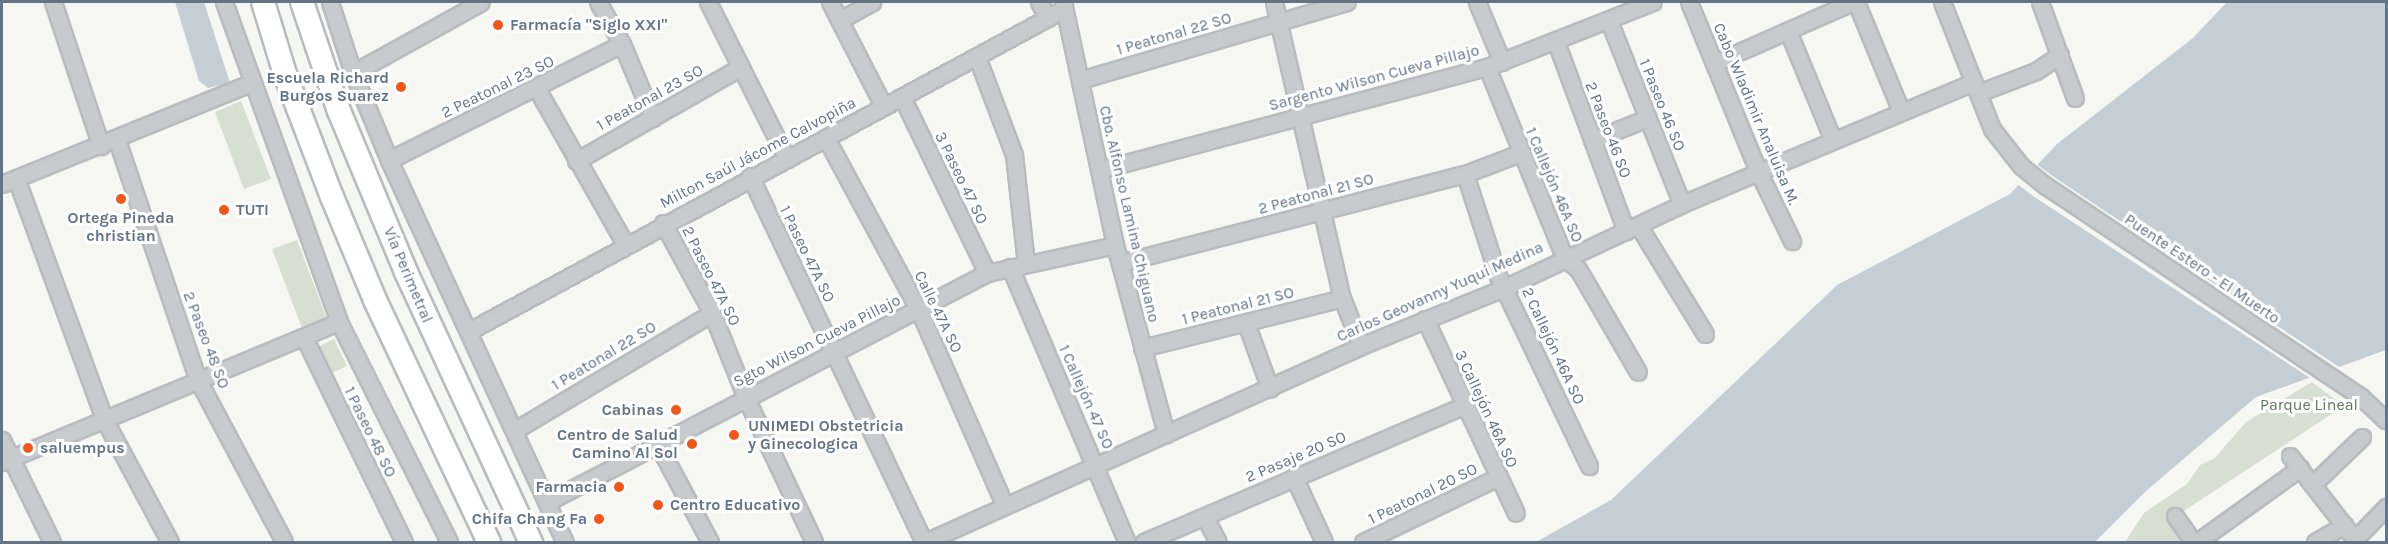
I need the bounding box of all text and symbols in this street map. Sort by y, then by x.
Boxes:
street label: 1 Peatonal 22 SO [1114,8,1234,60]
place label: Farmacía "Siglo XXI" [510,15,667,35]
marker: Farmacía "Siglo XXI" [491,18,505,32]
street label: Cabo Wladimir Analuisa M. [1709,20,1803,208]
street label: Sargento Wilson Cueva Pillajo [1267,41,1481,115]
street label: 2 Peatonal 23 SO [439,51,557,123]
street label: 1 Paseo 46 SO [1635,56,1689,154]
street label: 1 Peatonal 23 SO [593,61,707,135]
place label: Escuela Richard Burgos Suarez [266,68,389,106]
street label: 2 Paseo 46 SO [1581,79,1635,181]
marker: Escuela Richard Burgos Suarez [394,80,408,94]
street label: Milton Saúl Jácome Calvopiña [657,93,859,213]
street label: Cbo. Alfonso Lamina Chiguano [1095,104,1163,324]
street label: 1 Callejón 46A SO [1521,125,1587,245]
street label: 3 Paseo 47 SO [930,129,992,227]
street label: 2 Peatonal 21 SO [1256,169,1376,219]
marker: Ortega Pineda christian [114,192,128,206]
place label: TUTI [236,200,269,220]
street label: 1 Paseo 47A SO [775,202,839,306]
marker: TUTI [217,203,231,217]
place label: Ortega Pineda christian [68,208,174,246]
street label: Puente Estero - El Muerto [2121,210,2283,328]
street label: 2 Paseo 47A SO [678,223,744,329]
street label: Vía Perimetral [379,224,437,326]
street label: Carlos Geovanny Yuqui Medina [1334,238,1546,346]
street label: Calle 47A SO [910,268,966,356]
street label: 1 Peatonal 21 SO [1180,283,1296,329]
street label: 2 Callejón 46A SO [1517,284,1589,408]
street label: 2 Paseo 48 SO [179,289,233,391]
street label: Sgto Wilson Cueva Pillajo [730,290,904,392]
street label: 1 Peatonal 22 SO [548,317,660,395]
street label: 1 Callejón 47 SO [1054,342,1118,452]
street label: 3 Callejón 46A SO [1450,347,1522,471]
street label: 1 Paseo 48 SO [340,384,400,480]
park label: Parque Lineal [2260,395,2358,415]
place label: Cabinas [602,400,664,420]
marker: Cabinas [669,403,683,417]
place label: UNIMEDI Obstetricia y Ginecologica [748,416,904,454]
place label: Centro de Salud Camino Al Sol [557,425,678,463]
marker: UNIMEDI Obstetricia y Ginecologica [725,426,743,444]
street label: 2 Pasaje 20 SO [1243,427,1349,487]
marker: Centro de Salud Camino Al Sol [683,435,701,453]
place label: saluempus [40,438,125,458]
marker: saluempus [21,441,35,455]
street label: 1 Peatonal 20 SO [1365,459,1481,529]
place label: Farmacia [535,477,607,497]
marker: Farmacia [612,480,626,494]
place label: Centro Educativo [670,495,800,515]
marker: Centro Educativo [651,498,665,512]
place label: Chifa Chang Fa [472,509,587,529]
marker: Chifa Chang Fa [592,512,606,526]

